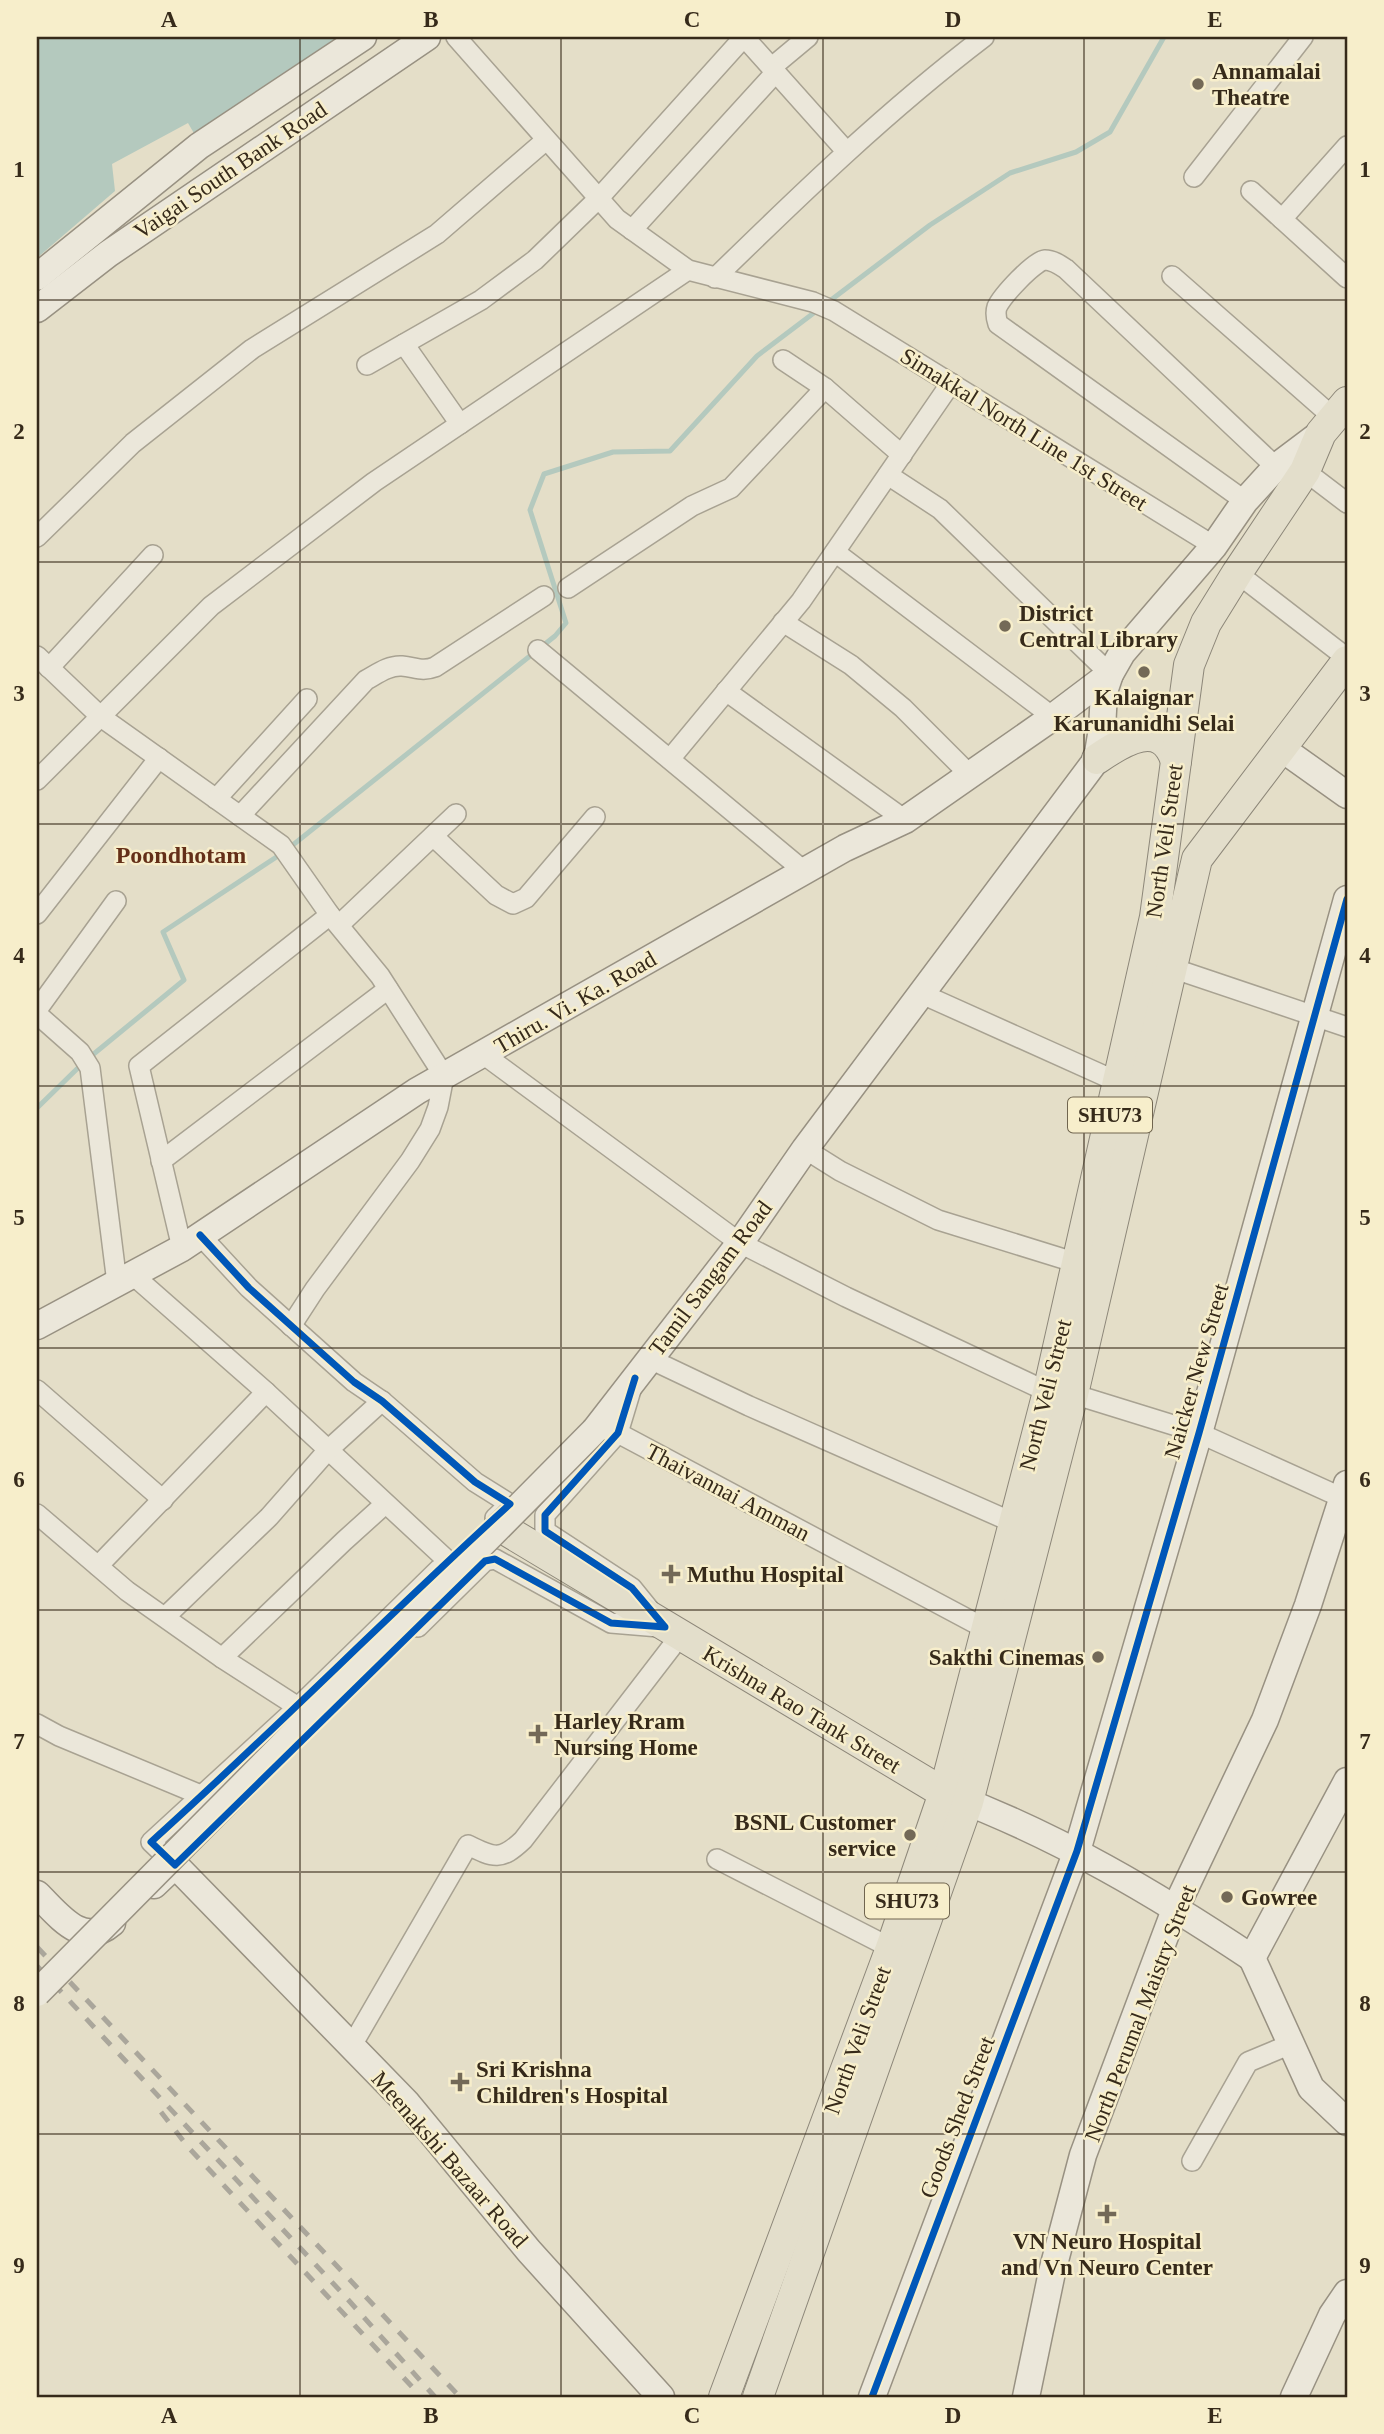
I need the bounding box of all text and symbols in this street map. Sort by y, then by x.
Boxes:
text: A [161,7,178,32]
text: B [423,7,439,32]
text: C [684,7,700,32]
text: D [945,7,961,32]
text: E [1207,7,1223,32]
place label: Annamalai Theatre [1212,59,1321,110]
marker: Annamalai Theatre [1190,76,1206,92]
street label: Vaigai South Bank Road [129,96,332,244]
text: 1 [13,157,25,182]
text: 1 [1359,157,1371,182]
street label: Simakkal North Line 1st Street [896,343,1152,516]
text: 2 [13,419,25,444]
text: 2 [1359,419,1371,444]
place label: District Central Library [1019,601,1179,652]
marker: District Central Library [997,618,1013,634]
marker: Kalaignar Karunanidhi Selai [1136,664,1152,680]
text: 3 [13,681,25,706]
text: 3 [1359,681,1371,706]
place label: Kalaignar Karunanidhi Selai [1054,685,1235,736]
street label: North Veli Street [1141,762,1188,920]
district label: Poondhotam [116,842,246,868]
text: 4 [13,943,25,968]
text: 4 [1359,943,1371,968]
street label: Thiru. Vi. Ka. Road [490,946,661,1059]
road number: SHU73 [1068,1098,1152,1132]
street label: Tamil Sangam Road [644,1196,777,1361]
text: 5 [13,1205,25,1230]
text: 5 [1359,1205,1371,1230]
street label: Naicker New Street [1159,1280,1234,1462]
street label: North Veli Street [1015,1316,1077,1474]
street label: Thaivannai Amman [642,1439,814,1546]
text: 6 [13,1467,25,1492]
text: 6 [1359,1467,1371,1492]
place label: Muthu Hospital [687,1562,844,1587]
marker: Muthu Hospital [661,1564,681,1584]
street label: Krishna Rao Tank Street [698,1641,906,1779]
place label: Sakthi Cinemas [929,1645,1084,1670]
marker: Sakthi Cinemas [1090,1649,1106,1665]
place label: Harley Rram Nursing Home [554,1709,698,1760]
marker: Harley Rram Nursing Home [528,1724,548,1744]
text: 7 [13,1729,25,1754]
text: 7 [1359,1729,1371,1754]
place label: BSNL Customer service [734,1810,896,1861]
marker: BSNL Customer service [902,1827,918,1843]
street label: North Perumal Maistry Street [1080,1881,1201,2145]
road number: SHU73 [865,1884,949,1918]
place label: Gowree [1241,1885,1317,1910]
marker: Gowree [1219,1889,1235,1905]
street label: North Veli Street [819,1962,896,2117]
text: 8 [13,1991,25,2016]
text: 8 [1359,1991,1371,2016]
street label: Goods Shed Street [915,2032,1000,2202]
place label: Sri Krishna Children's Hospital [476,2057,668,2108]
street label: Meenakshi Bazaar Road [366,2066,533,2253]
marker: Sri Krishna Children's Hospital [450,2072,470,2092]
marker: VN Neuro Hospital and Vn Neuro Center [1097,2204,1117,2224]
place label: VN Neuro Hospital and Vn Neuro Center [1001,2229,1213,2280]
text: 9 [13,2253,25,2278]
text: 9 [1359,2253,1371,2278]
text: A [161,2403,178,2428]
text: B [423,2403,439,2428]
text: C [684,2403,700,2428]
text: D [945,2403,961,2428]
text: E [1207,2403,1223,2428]

